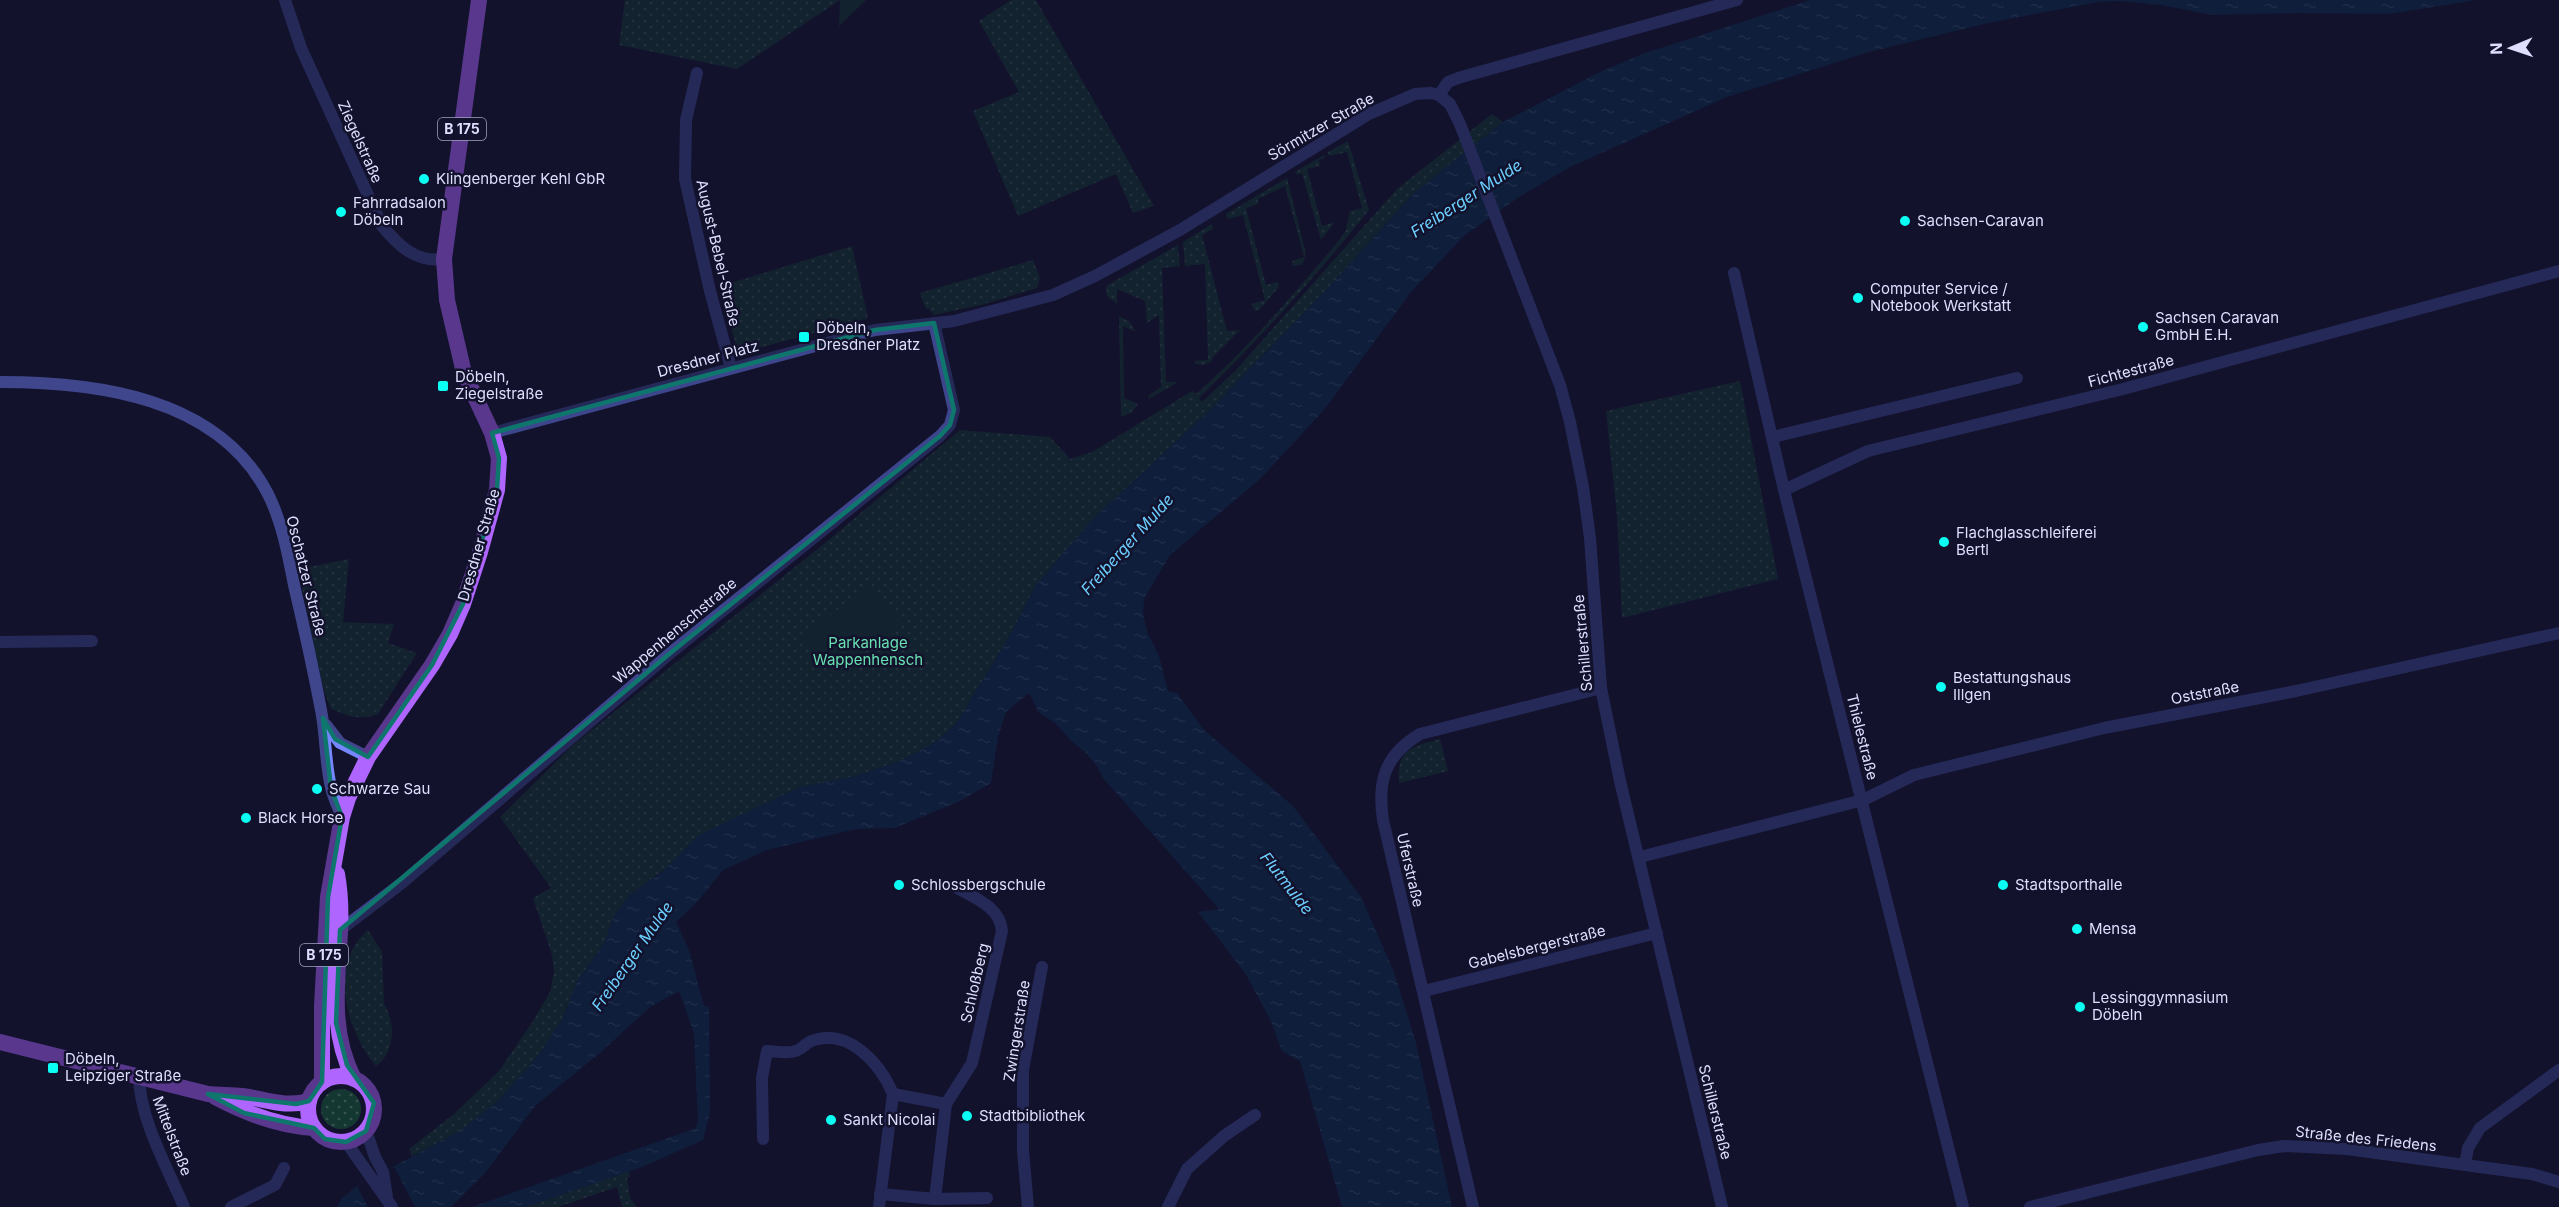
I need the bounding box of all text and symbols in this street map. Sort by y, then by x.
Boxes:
north arrow [2481,18,2541,78]
text: N [2486,42,2506,55]
street label: Sörmitzer Straße [1264,88,1377,165]
street label: Ziegelstraße [334,98,387,186]
road number: B 175 [438,118,486,140]
water label: Freiberger Mulde [1406,154,1526,242]
place label: Klingenberger Kehl GbR [436,169,605,188]
marker: Klingenberger Kehl GbR [417,172,431,186]
street label: August-Bebel-Straße [692,178,745,328]
place label: Fahrradsalon Döbeln [353,193,446,229]
marker: Fahrradsalon Döbeln [334,205,348,219]
place label: Sachsen-Caravan [1917,211,2044,230]
marker: Sachsen-Caravan [1898,214,1912,228]
place label: Computer Service / Notebook Werkstatt [1870,279,2011,315]
marker: Computer Service / Notebook Werkstatt [1851,291,1865,305]
place label: Sachsen Caravan GmbH E.H. [2155,308,2279,344]
place label: Döbeln, Dresdner Platz [816,318,920,354]
marker: Sachsen Caravan GmbH E.H. [2136,320,2150,334]
marker: Döbeln, Dresdner Platz [797,330,811,344]
street label: Dresdner Platz [655,336,761,381]
street label: Fichtestraße [2086,350,2176,391]
place label: Döbeln, Ziegelstraße [455,367,543,403]
marker: Döbeln, Ziegelstraße [436,379,450,393]
street label: Dresdner Straße [453,486,504,603]
water label: Freiberger Mulde [1076,489,1178,599]
street label: Oschatzer Straße [282,514,331,638]
place label: Flachglasschleiferei Bertl [1956,523,2097,559]
marker: Flachglasschleiferei Bertl [1937,535,1951,549]
street label: Wappenhenschstraße [609,573,740,688]
street label: Schillerstraße [1569,594,1596,692]
park label: Parkanlage Wappenhensch [813,633,923,669]
place label: Bestattungshaus Illgen [1953,668,2071,704]
street label: Oststraße [2169,677,2241,708]
marker: Bestattungshaus Illgen [1934,680,1948,694]
street label: Thielestraße [1843,692,1882,782]
place label: Schwarze Sau [329,779,430,798]
marker: Schwarze Sau [310,782,324,796]
place label: Black Horse [258,808,343,827]
marker: Black Horse [239,811,253,825]
street label: Uferstraße [1393,831,1428,909]
water label: Flutmulde [1256,848,1318,918]
place label: Schlossbergschule [911,875,1046,894]
place label: Stadtsporthalle [2015,875,2122,894]
marker: Schlossbergschule [892,878,906,892]
marker: Stadtsporthalle [1996,878,2010,892]
water label: Freiberger Mulde [587,897,677,1015]
place label: Mensa [2089,919,2137,938]
street label: Gabelsbergerstraße [1466,920,1608,973]
marker: Mensa [2070,922,2084,936]
street label: Schloßberg [956,941,993,1025]
road number: B 175 [300,944,348,966]
street label: Zwingerstraße [999,979,1034,1083]
place label: Lessinggymnasium Döbeln [2092,988,2228,1024]
marker: Lessinggymnasium Döbeln [2073,1000,2087,1014]
place label: Döbeln, Leipziger Straße [65,1049,181,1085]
marker: Döbeln, Leipziger Straße [46,1061,60,1075]
street label: Schillerstraße [1695,1062,1736,1161]
street label: Mittelstraße [149,1093,196,1178]
place label: Stadtbibliothek [979,1106,1086,1125]
marker: Stadtbibliothek [960,1109,974,1123]
place label: Sankt Nicolai [843,1110,935,1129]
marker: Sankt Nicolai [824,1113,838,1127]
street label: Straße des Friedens [2294,1122,2438,1155]

